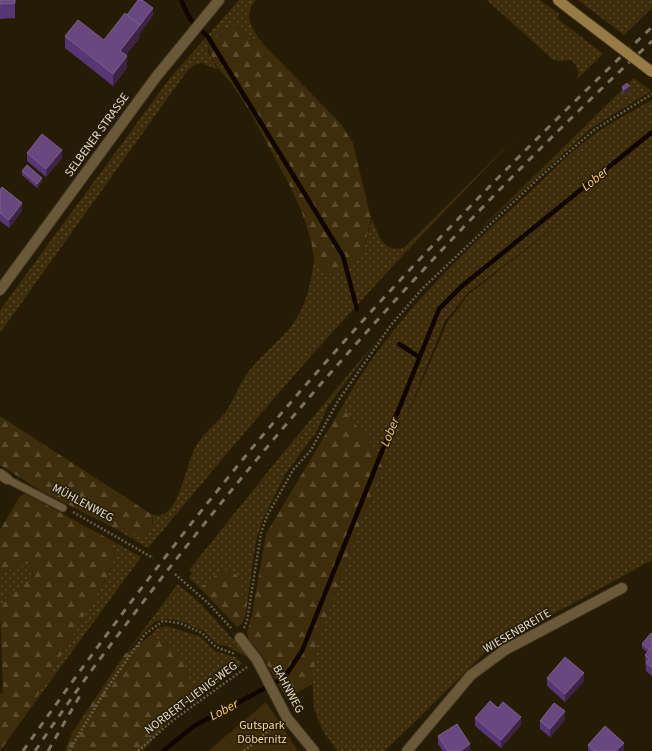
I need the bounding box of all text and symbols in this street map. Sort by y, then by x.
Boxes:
street label: SELBENER STRASSE [61,89,133,181]
water label: Lober [578,162,613,195]
water label: Lober [376,414,404,449]
street label: MÜHLENWEG [49,480,117,526]
street label: WIESENBREITE [480,605,554,657]
street label: NORBERT-LIENIG-WEG [141,657,241,739]
street label: BAHNWEG [268,662,308,716]
water label: Lober [206,695,242,725]
park label: Gutspark Döbernitz [237,717,287,748]

